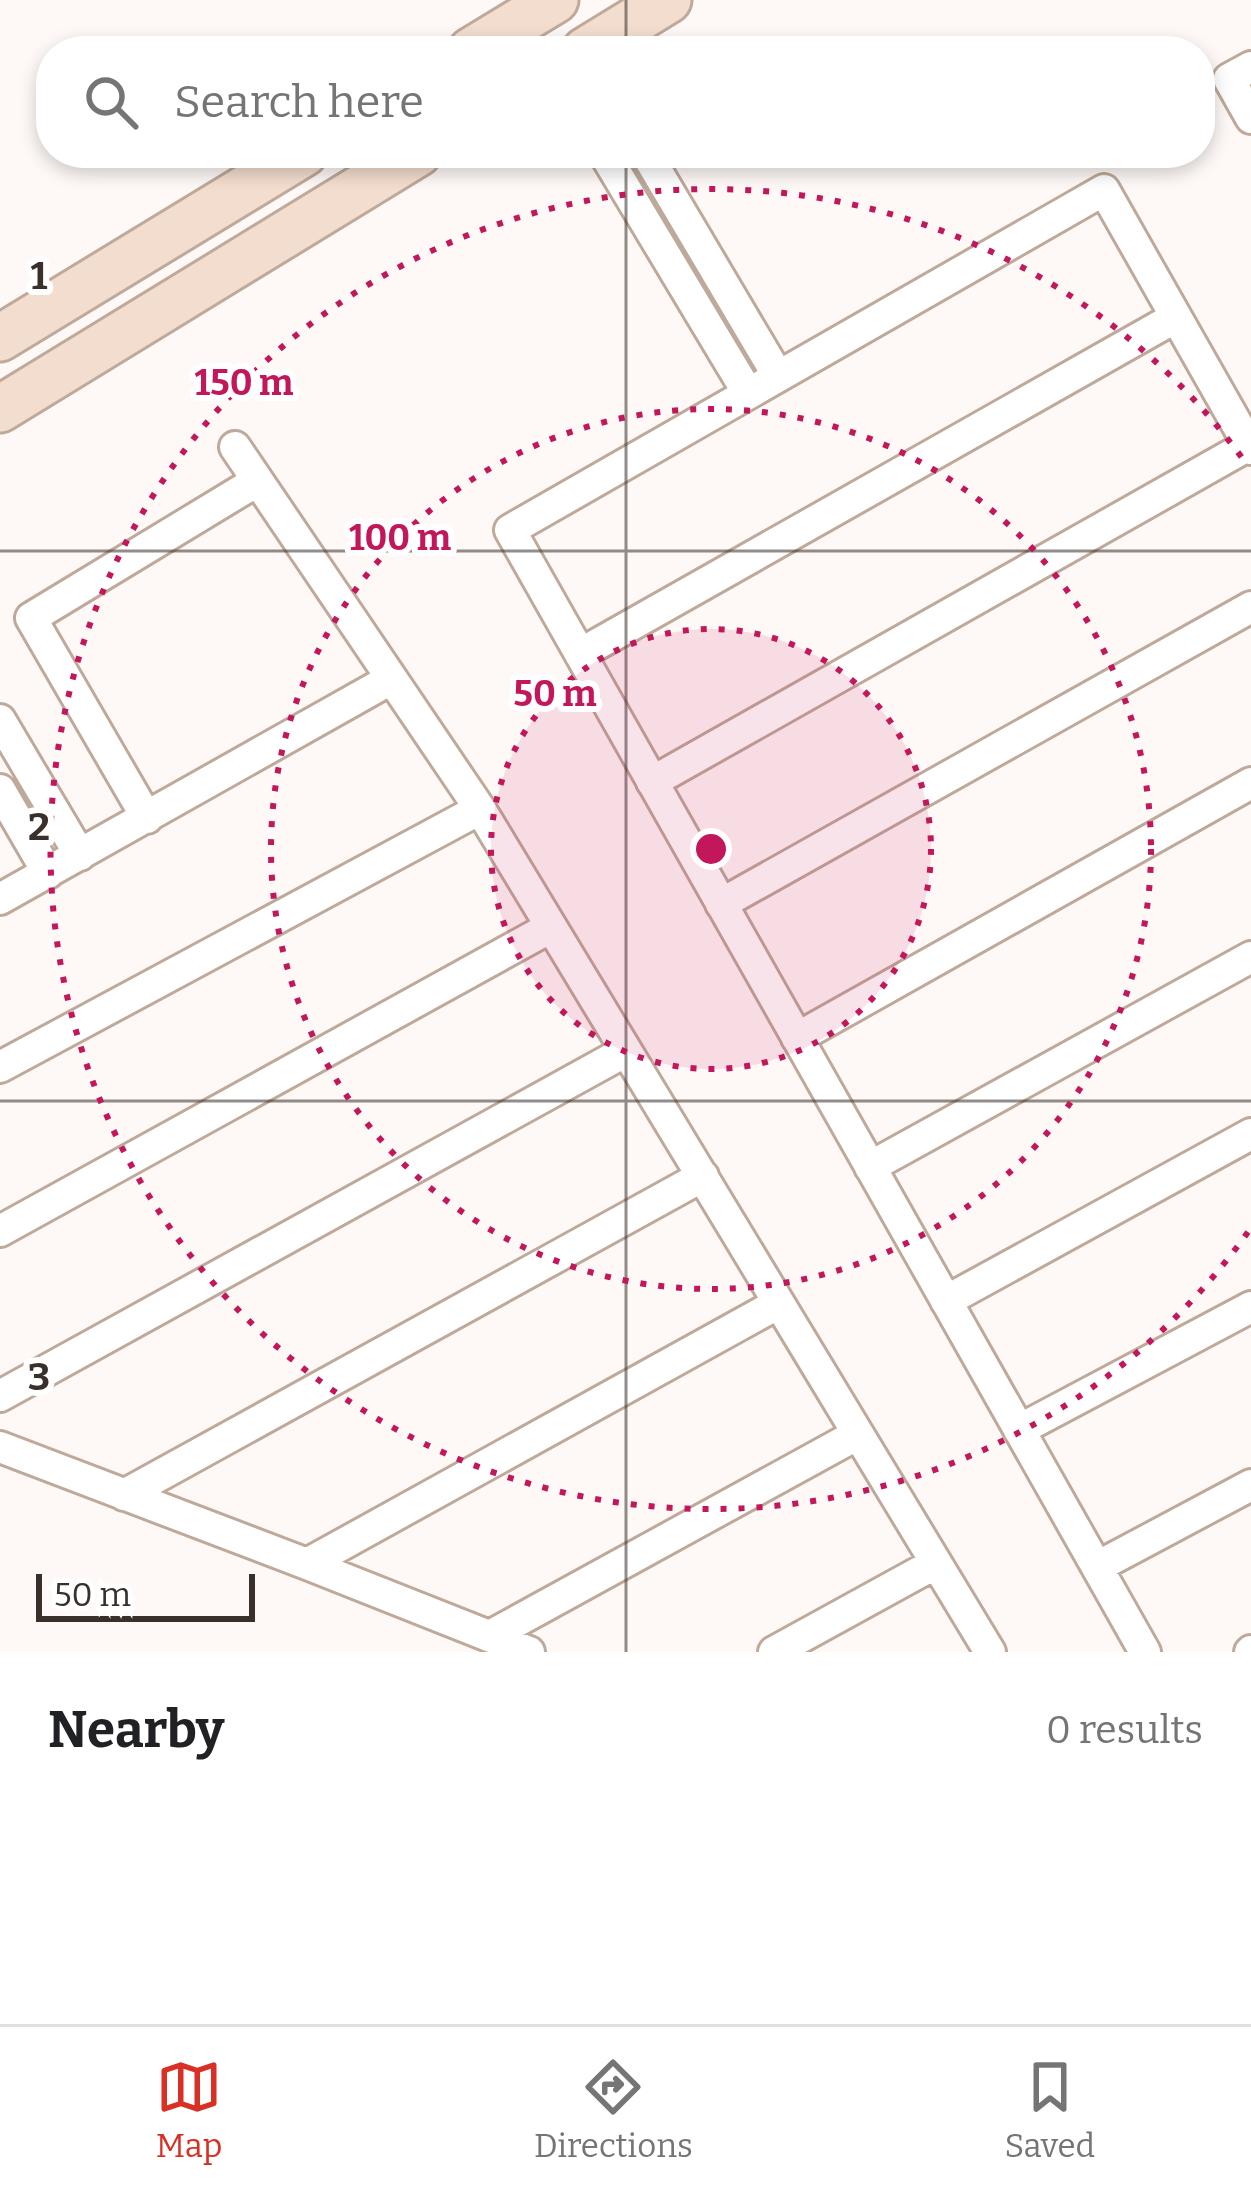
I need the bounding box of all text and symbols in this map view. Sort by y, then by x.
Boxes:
search box [36,36,1215,168]
icon: search [78,69,144,135]
text: Search here [174,75,424,129]
text: 1 [31,253,48,299]
text: 150 m [195,361,293,405]
text: 100 m [349,516,451,560]
text: 50 m [513,672,597,716]
text: 2 [28,804,50,850]
centre of rings [690,828,732,870]
text: 3 [28,1354,50,1400]
scale bar [36,1568,255,1621]
text: 50 m [54,1575,131,1615]
text: Nearby [48,1699,224,1761]
text: 0 results [1046,1707,1203,1753]
tab: Map [156,2054,222,2166]
tab: Directions [534,2054,693,2166]
tab: Saved [1005,2054,1095,2166]

